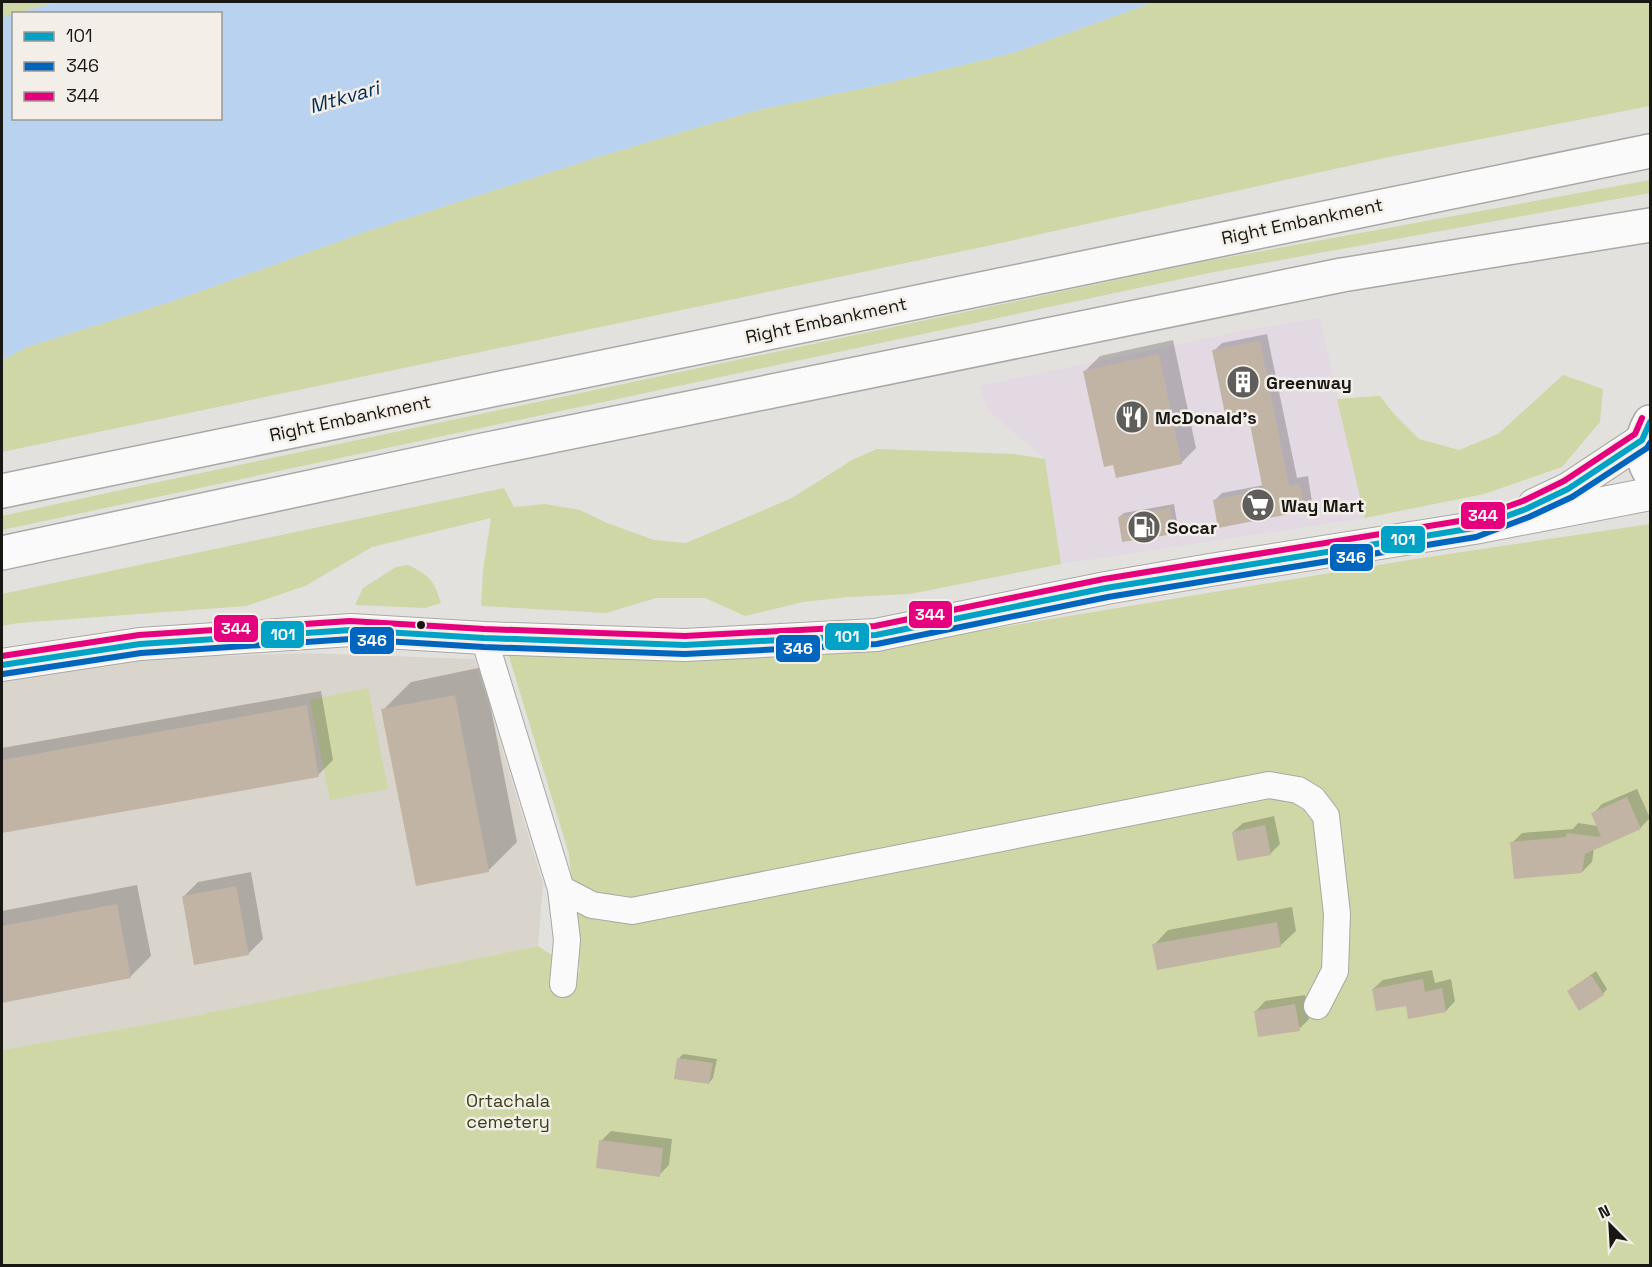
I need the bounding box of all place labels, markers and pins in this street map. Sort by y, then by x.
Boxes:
building icon: Greenway [1225,364,1261,400]
place label: Greenway [1266,371,1352,394]
restaurant icon: McDonald's [1114,399,1150,435]
place label: McDonald's [1155,406,1257,429]
supermarket icon: Way Mart [1240,487,1276,523]
place label: Way Mart [1281,494,1364,517]
fuel station icon: Socar [1126,509,1162,545]
place label: Socar [1167,516,1217,539]
unlabelled marker [415,619,427,631]

